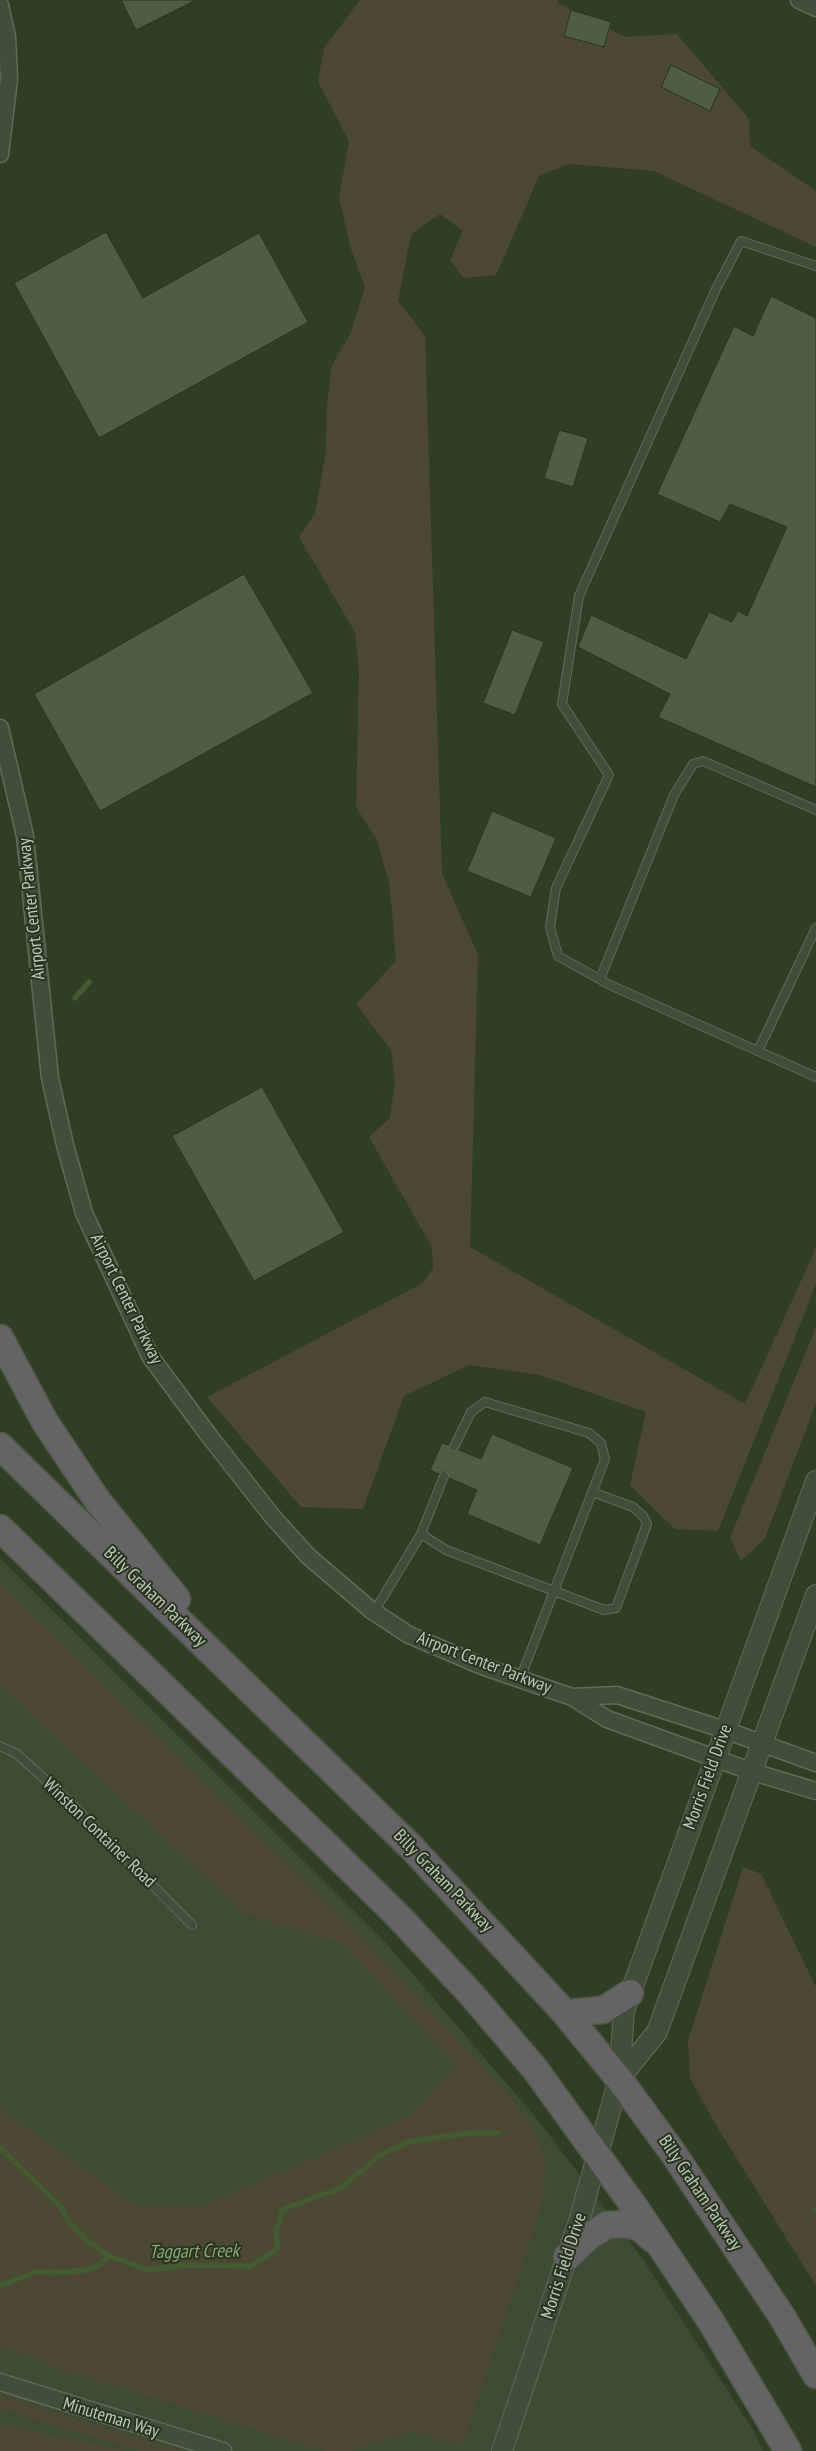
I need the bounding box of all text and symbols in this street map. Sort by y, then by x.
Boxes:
street label: Airport Center Parkway [14,837,50,981]
street label: Airport Center Parkway [85,1230,167,1368]
street label: Billy Graham Parkway [99,1543,211,1651]
street label: Airport Center Parkway [414,1627,554,1699]
street label: Morris Field Drive [679,1722,737,1832]
street label: Winston Container Road [38,1774,160,1892]
street label: Billy Graham Parkway [389,1825,497,1937]
street label: Billy Graham Parkway [653,2131,747,2255]
street label: Morris Field Drive [537,2210,591,2322]
water label: Taggart Creek [149,2240,239,2264]
street label: Minuteman Way [60,2393,162,2443]

